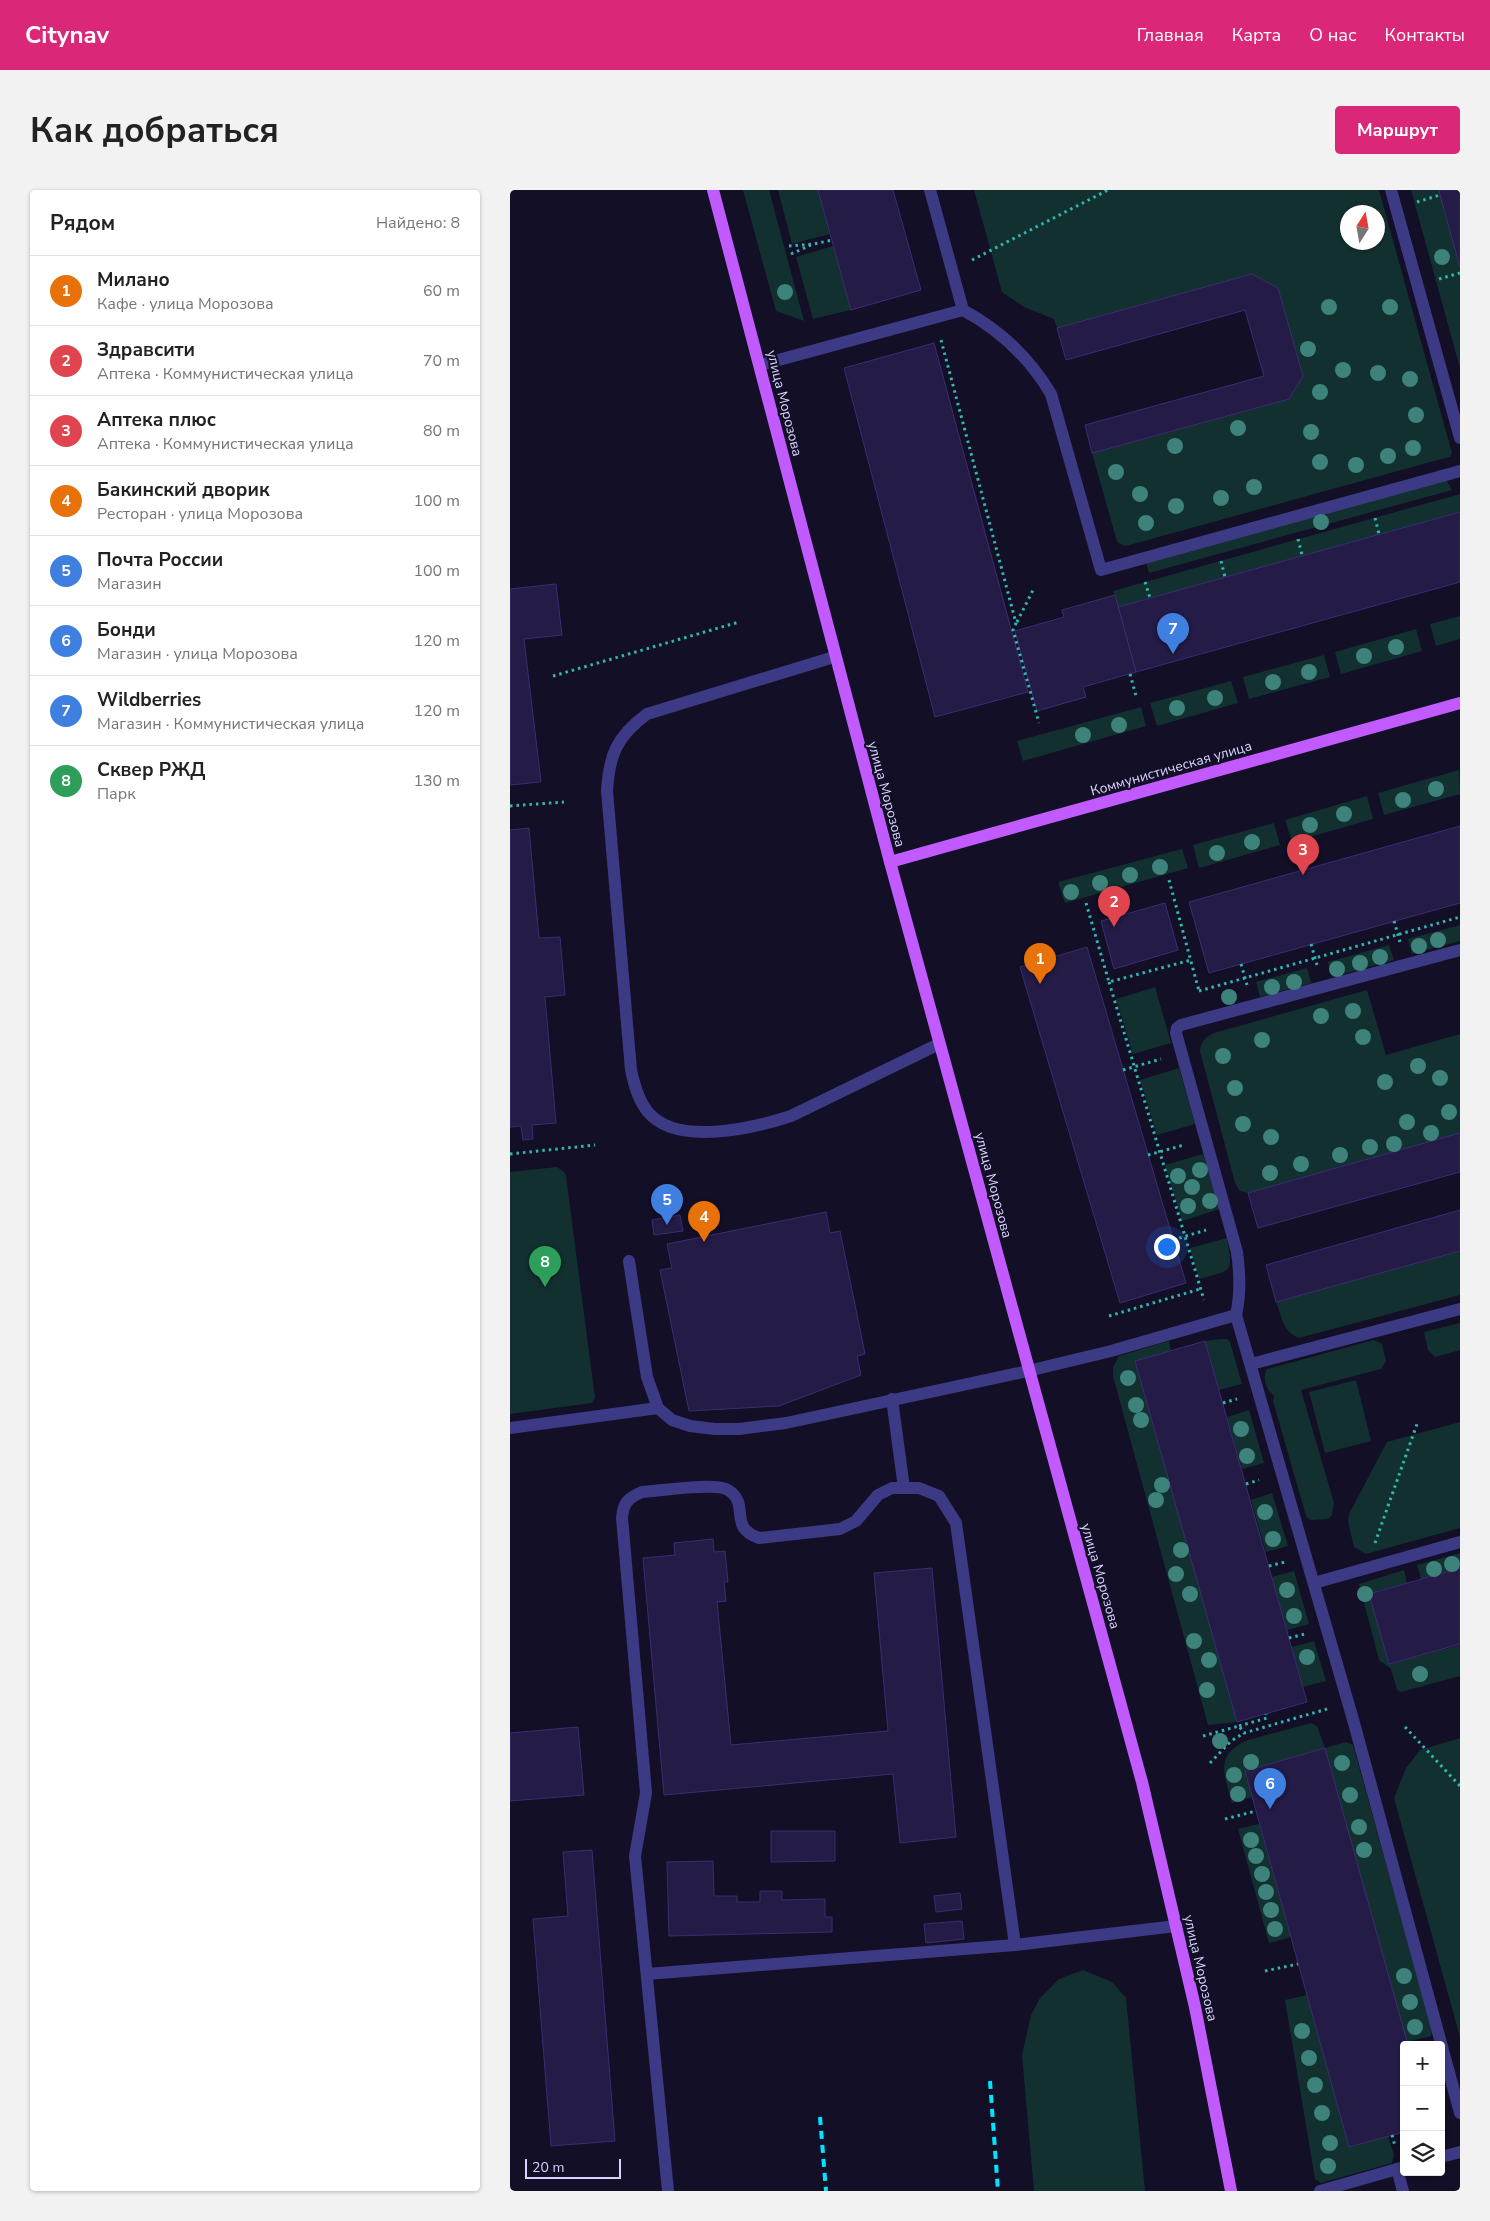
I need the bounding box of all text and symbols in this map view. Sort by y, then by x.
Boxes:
text: Citynav [25,19,109,51]
text: Главная [1137,23,1204,47]
text: Карта [1232,23,1281,47]
text: О нас [1309,23,1357,47]
text: Контакты [1385,23,1465,47]
button: Маршрут [1335,106,1460,154]
text: Как добраться [30,107,279,154]
north arrow [1340,205,1385,250]
text: Рядом [50,209,115,237]
text: Найдено: 8 [376,212,460,234]
text: Милано [97,267,170,293]
text: 1 [61,280,71,302]
text: 60 m [423,280,460,302]
text: Кафе · улица Морозова [97,293,274,315]
text: Здравсити [97,337,195,363]
street label: улица Морозова [762,348,807,458]
text: 2 [61,350,71,372]
text: 70 m [423,350,460,372]
text: Аптека · Коммунистическая улица [97,363,354,385]
text: Аптека плюс [97,407,216,433]
text: 3 [61,420,71,442]
text: 80 m [423,420,460,442]
text: Аптека · Коммунистическая улица [97,433,354,455]
text: Бакинский дворик [97,477,270,503]
text: 4 [61,490,71,512]
text: 100 m [413,490,460,512]
text: Ресторан · улица Морозова [97,503,303,525]
text: Почта России [97,547,223,573]
text: 5 [61,560,71,582]
text: 100 m [413,560,460,582]
text: Магазин [97,573,162,595]
pin: 7 [1157,613,1189,654]
text: Бонди [97,617,156,643]
text: 6 [61,630,71,652]
text: 120 m [413,630,460,652]
text: Магазин · улица Морозова [97,643,298,665]
text: Wildberries [97,687,201,713]
text: 7 [61,700,71,722]
text: 120 m [413,700,460,722]
text: Магазин · Коммунистическая улица [97,713,364,735]
street label: Коммунистическая улица [1088,736,1254,801]
street label: улица Морозова [863,739,910,849]
text: Сквер РЖД [97,757,206,783]
text: 8 [61,770,71,792]
text: 130 m [413,770,460,792]
text: Парк [97,783,136,805]
pin: 3 [1287,834,1319,875]
pin: 2 [1098,886,1130,927]
pin: 1 [1024,943,1056,984]
street label: улица Морозова [970,1130,1017,1240]
pin: 5 [651,1184,683,1225]
pin: 4 [688,1201,720,1242]
your location [1154,1234,1180,1260]
pin: 8 [529,1246,561,1287]
street label: улица Морозова [1076,1521,1125,1631]
pin: 6 [1254,1768,1286,1809]
street label: улица Морозова [1179,1913,1222,2023]
map controls [1400,2041,1445,2176]
button: + [1400,2041,1445,2086]
button: − [1400,2086,1445,2131]
button: layers [1400,2131,1445,2176]
scale bar [525,2156,621,2179]
text: 20 m [532,2158,564,2177]

